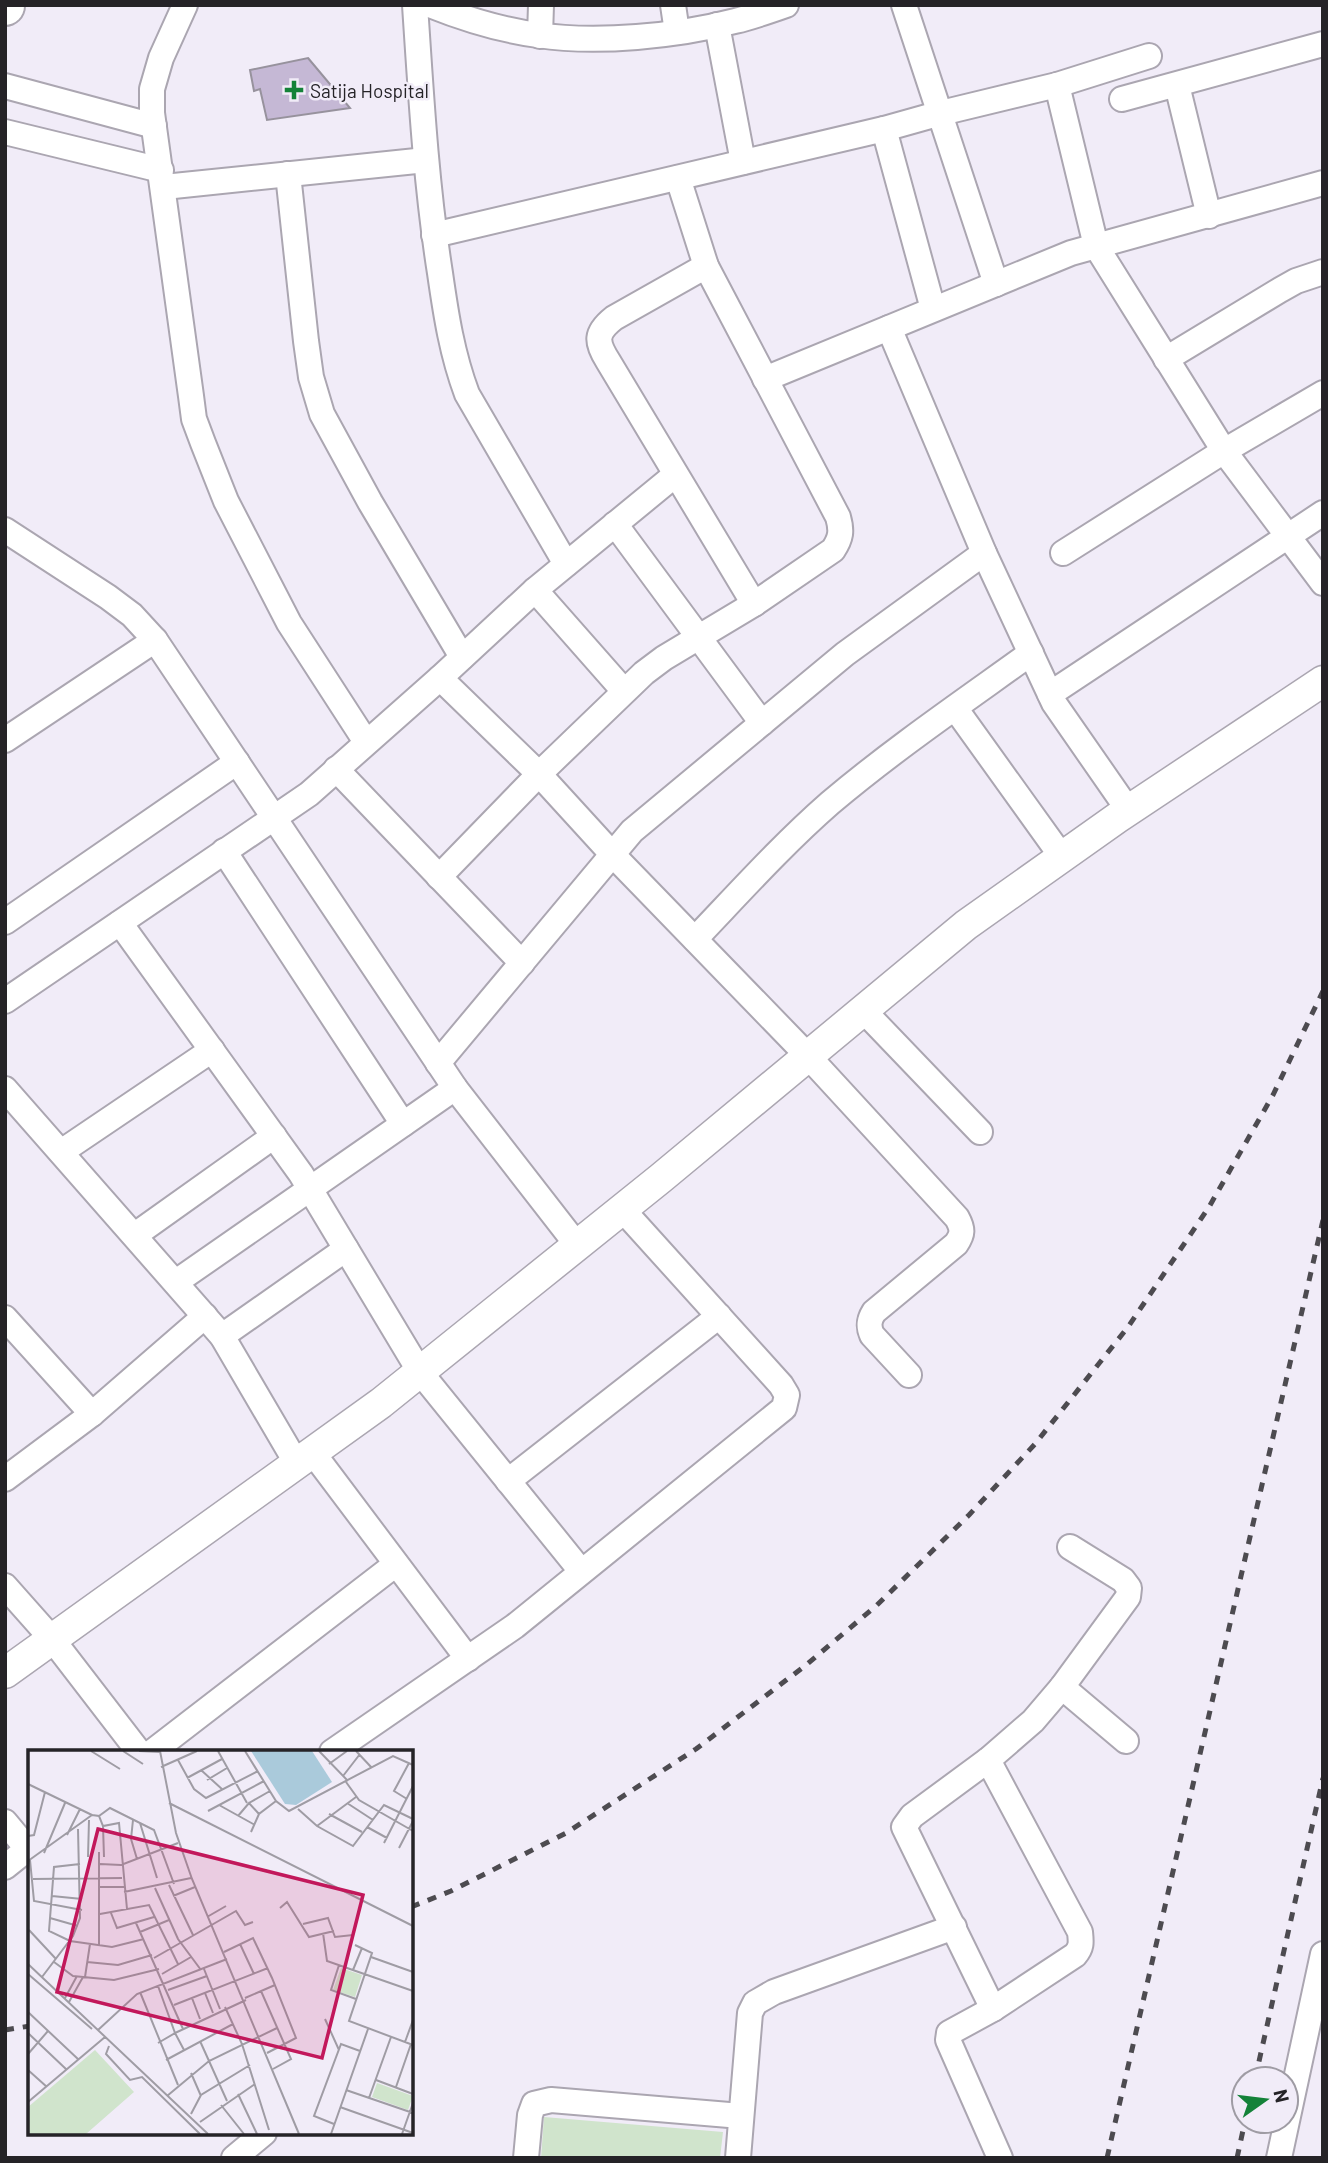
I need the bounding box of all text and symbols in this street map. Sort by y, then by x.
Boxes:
place label: Satija Hospital [310,79,429,102]
marker: Satija Hospital [284,80,304,100]
inset map [28,1750,413,2135]
north arrow [1230,2065,1300,2135]
text: N [1269,2087,1295,2105]

